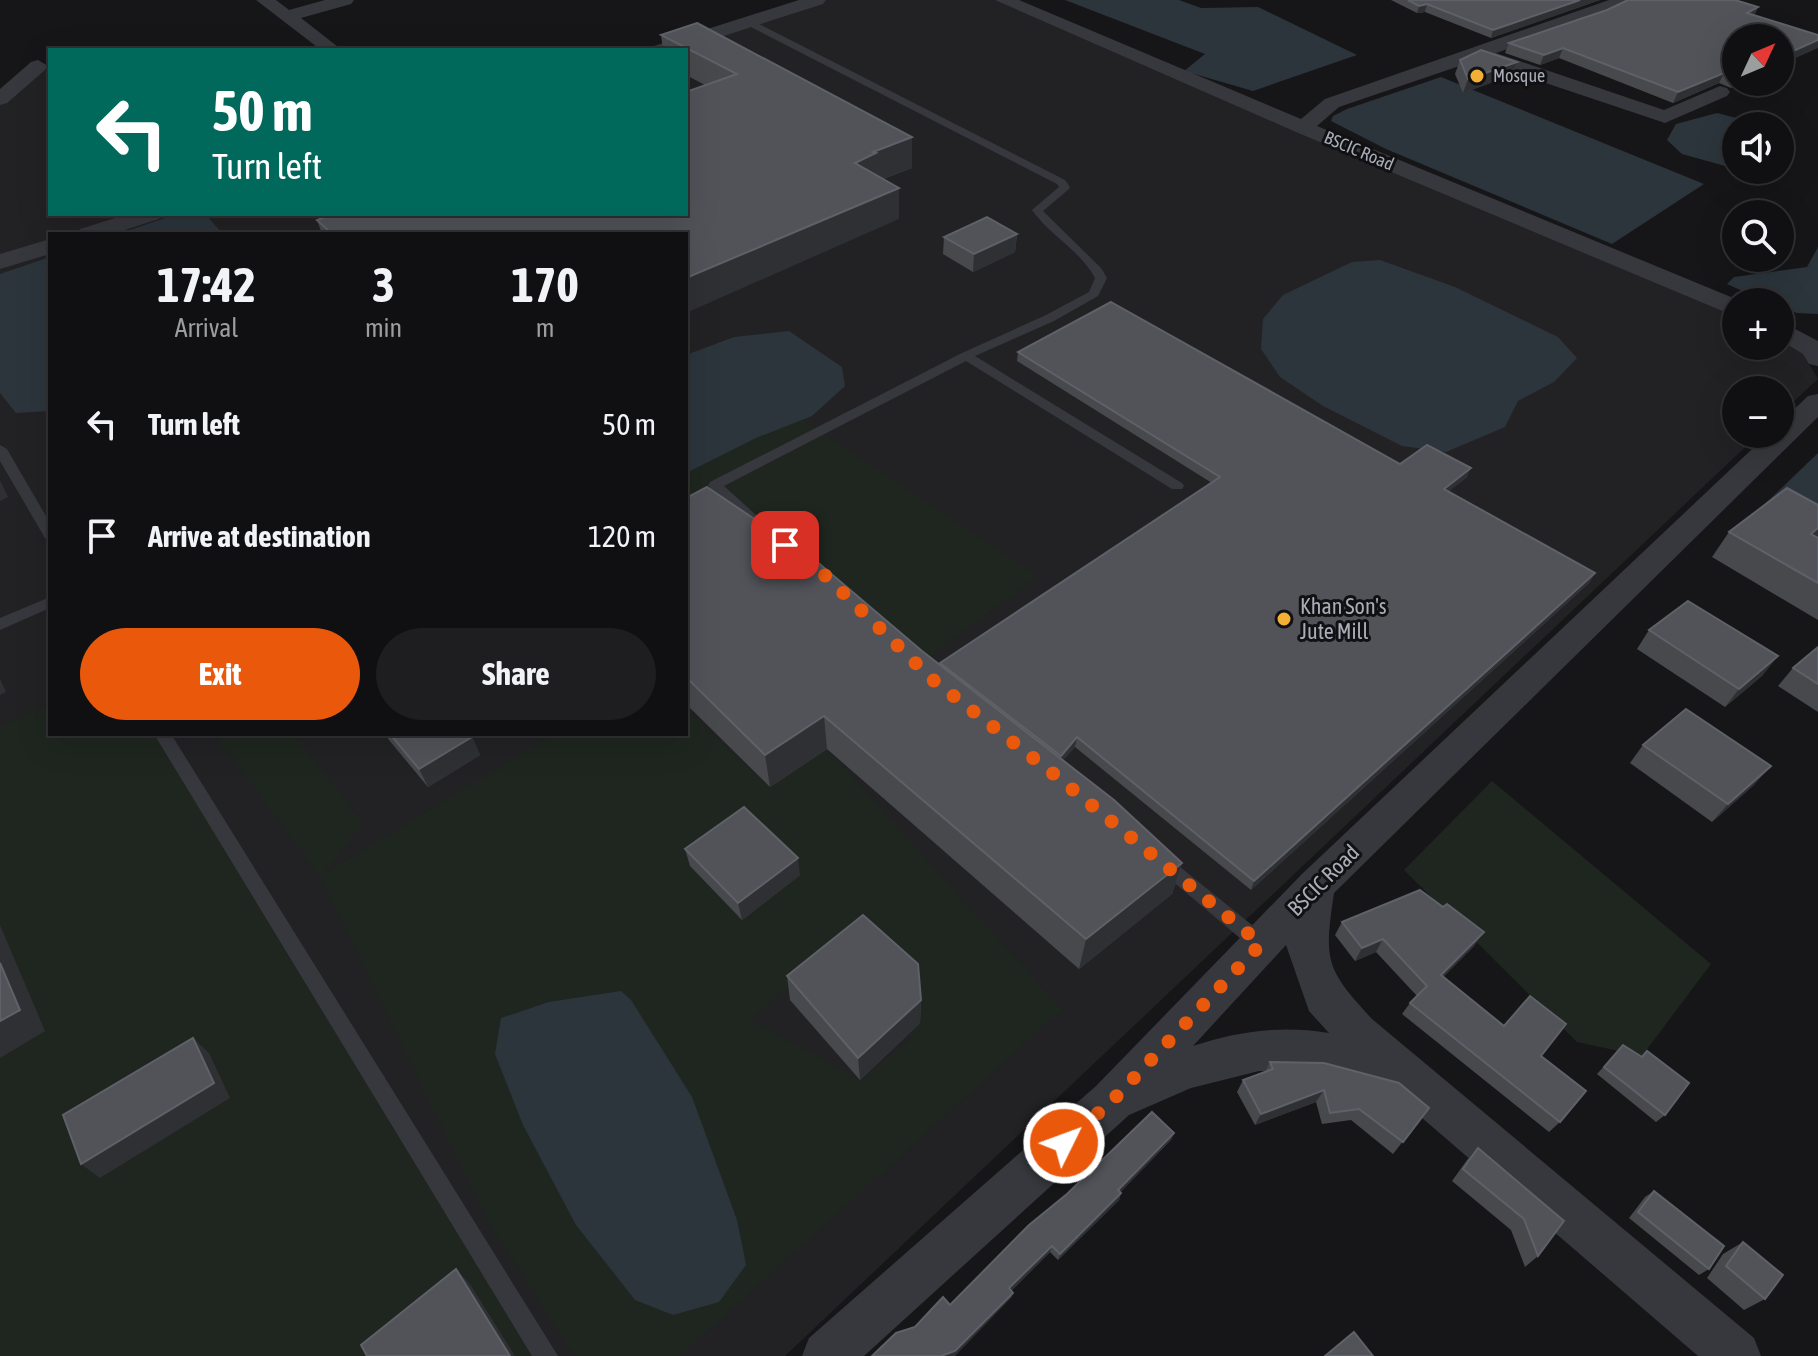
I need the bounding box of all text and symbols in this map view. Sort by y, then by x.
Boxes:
north arrow [1722,24,1794,96]
map controls [1722,24,1794,448]
place label: Mosque [1493,65,1545,86]
marker: Mosque [1468,67,1486,85]
text: 50 m [212,79,313,143]
icon: left [80,80,184,184]
button: sound [1722,112,1794,184]
street label: BSCIC Road [1321,126,1397,175]
text: Turn left [212,145,322,187]
button: search [1722,200,1794,272]
text: 17:42 [157,257,256,312]
text: 3 [372,257,395,312]
text: 170 [511,257,579,312]
button: + [1722,288,1794,360]
text: Arrival [175,313,238,343]
text: min [365,313,402,343]
text: m [536,313,554,343]
button: − [1722,376,1794,448]
icon: left [80,402,124,446]
text: Turn left [148,407,240,441]
text: 50 m [602,407,656,441]
pin [751,511,819,579]
icon: arrive [80,514,124,558]
text: Arrive at destination [148,519,370,553]
text: 120 m [588,519,656,553]
icon: arrive [763,523,807,567]
place label: Khan Son's Jute Mill [1300,593,1387,644]
marker: Khan Son's Jute Mill [1275,610,1293,628]
button: Exit [80,628,360,720]
button: Share [376,628,656,720]
street label: BSCIC Road [1282,839,1364,921]
position arrow [1022,1101,1106,1185]

